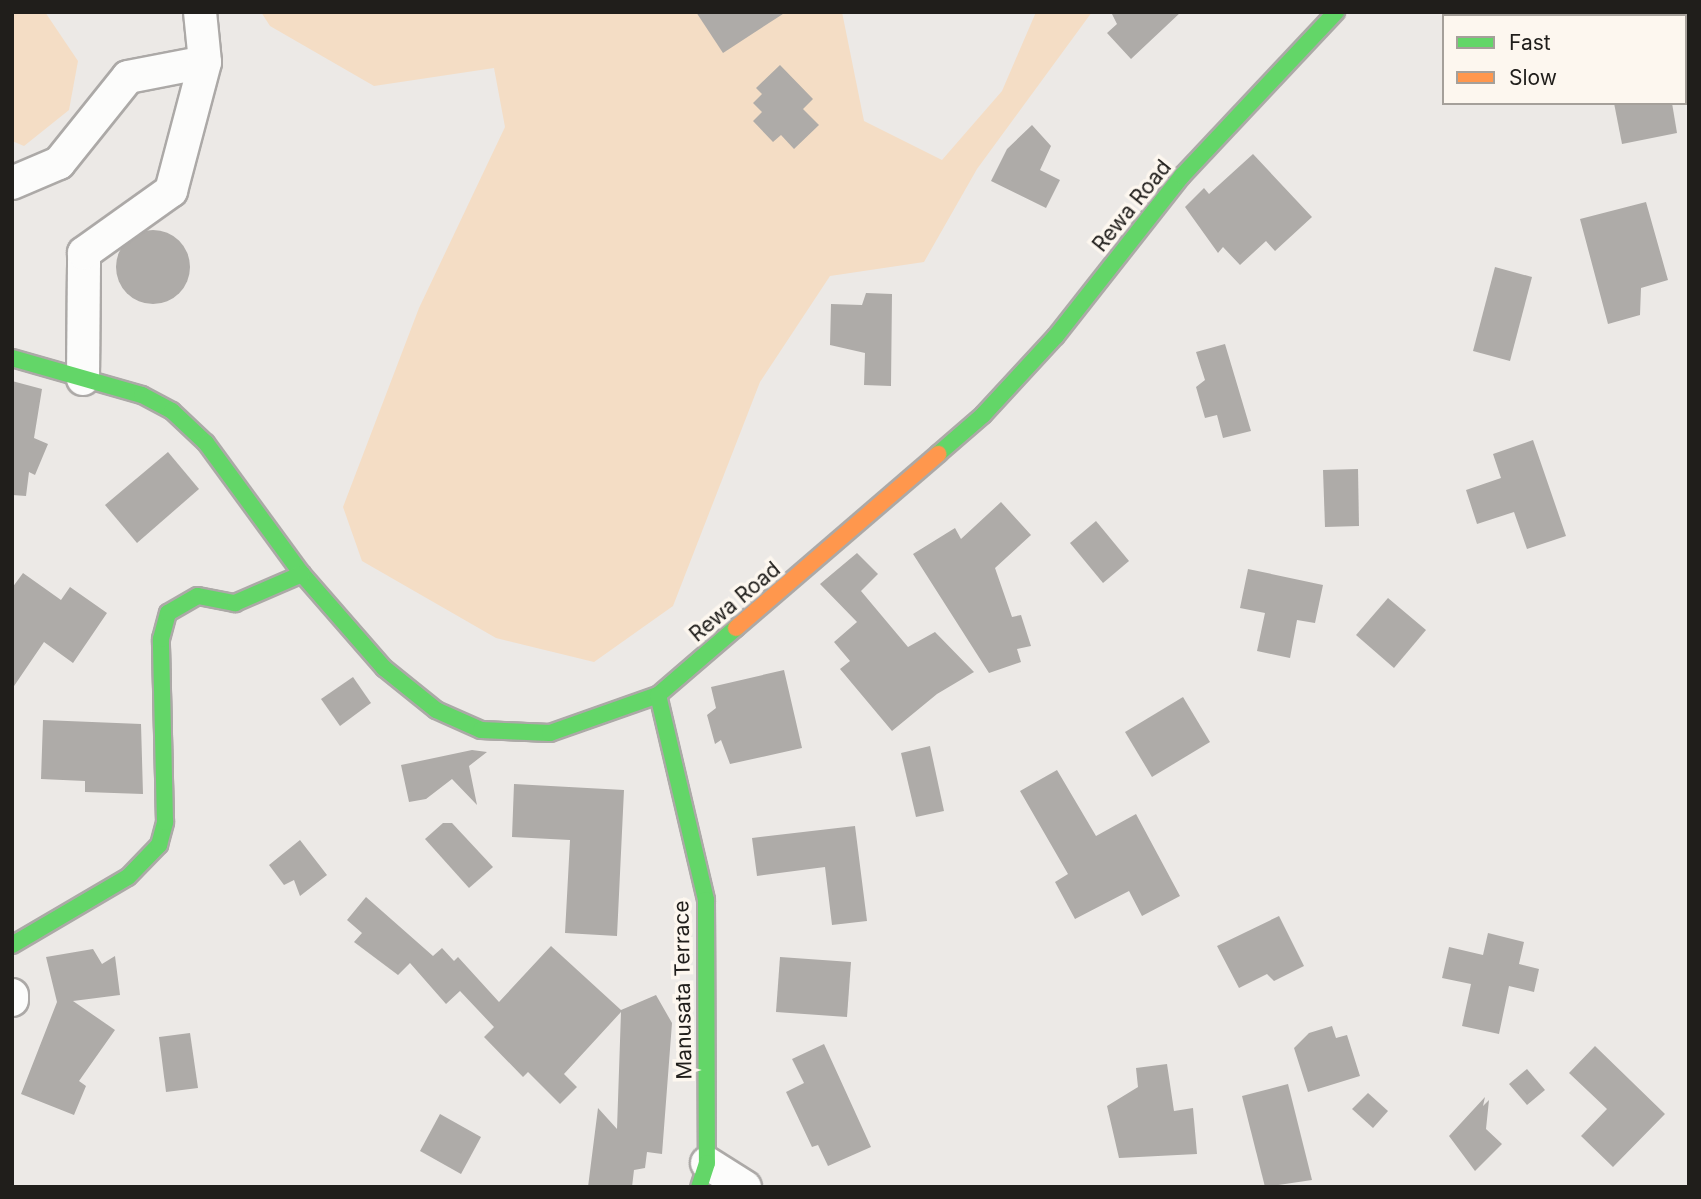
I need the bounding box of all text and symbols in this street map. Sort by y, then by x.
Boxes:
legend [1442,14,1687,105]
text: Fast [1509,30,1551,55]
text: Slow [1509,65,1557,90]
street label: Rewa Road [1087,155,1177,257]
street label: Rewa Road [685,557,785,647]
street label: Manusata Terrace [669,900,697,1080]

